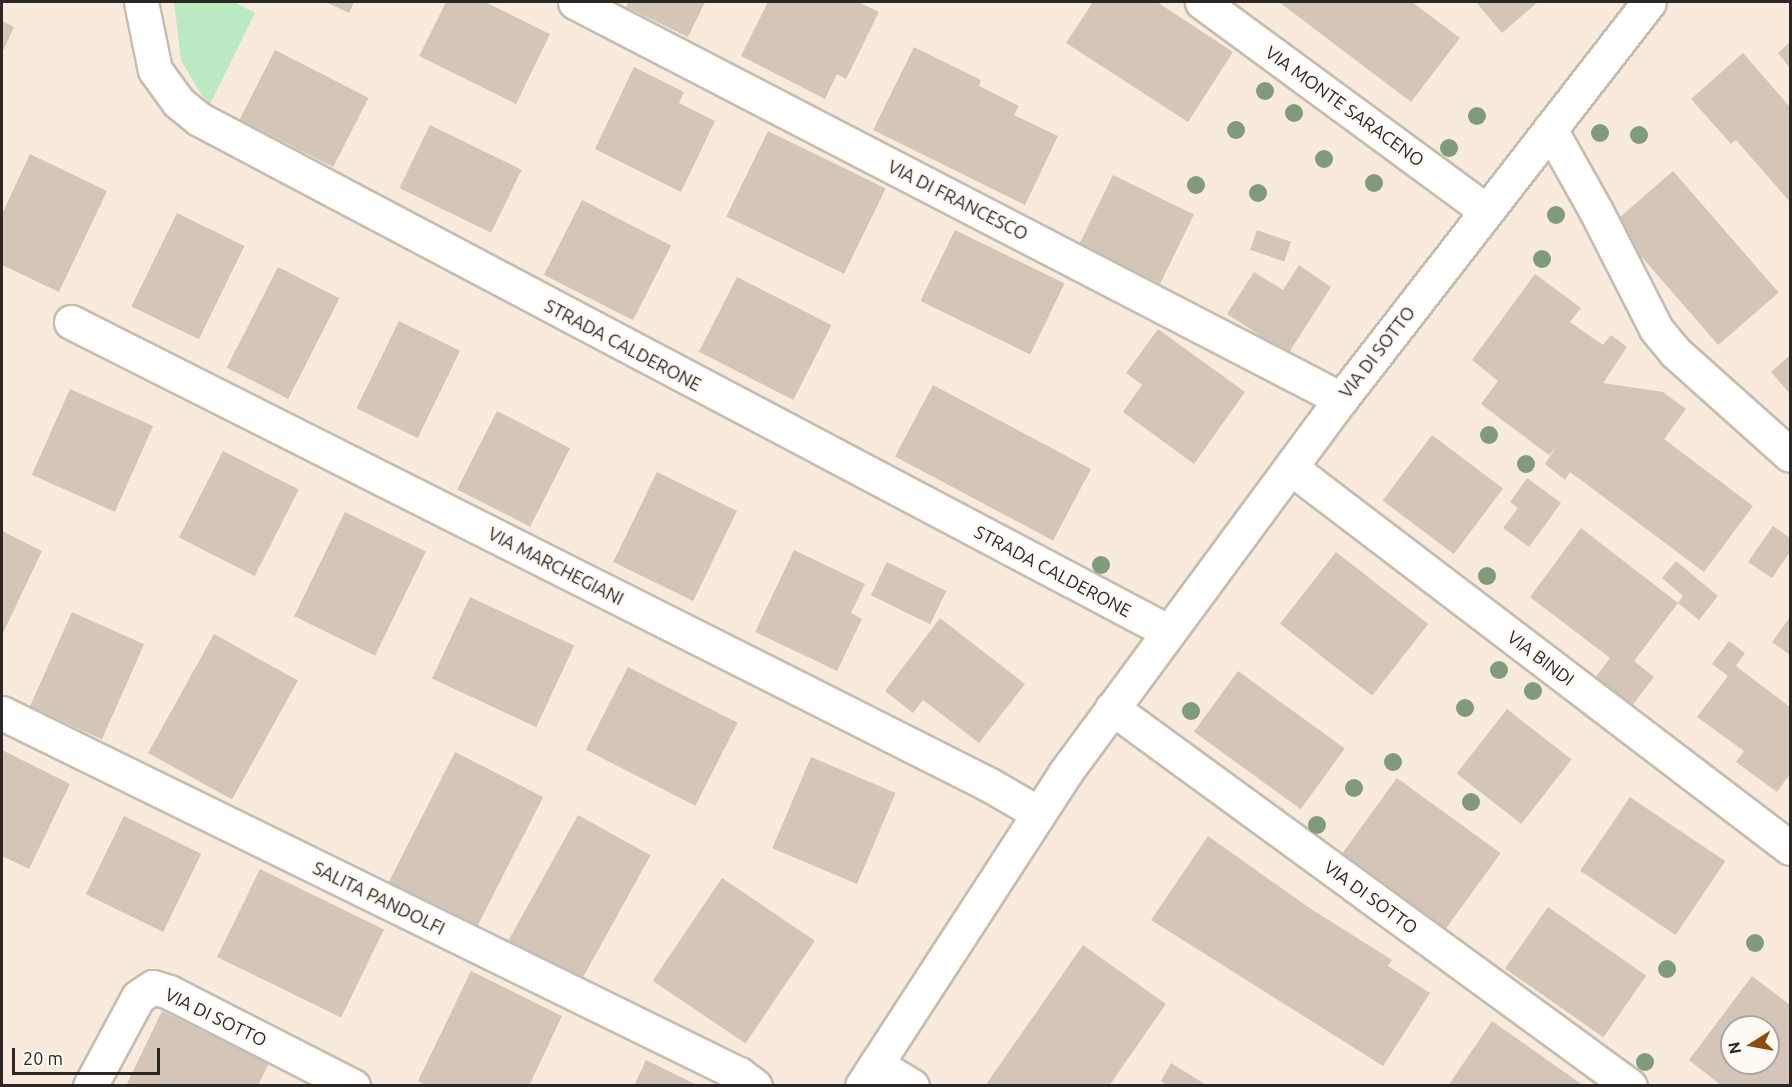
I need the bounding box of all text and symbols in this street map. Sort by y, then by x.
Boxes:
street label: VIA MONTE SARACENO [1261,41,1429,171]
street label: VIA DI FRANCESCO [884,155,1032,245]
street label: STRADA CALDERONE [541,295,705,395]
street label: VIA DI SOTTO [1334,302,1420,402]
street label: STRADA CALDERONE [971,521,1135,621]
street label: VIA MARCHEGIANI [485,522,627,610]
street label: VIA BINDI [1503,626,1579,690]
street label: VIA DI SOTTO [1320,856,1422,938]
street label: SALITA PANDOLFI [309,857,449,939]
street label: VIA DI SOTTO [162,983,270,1051]
north arrow [1720,1015,1780,1075]
scale bar [15,1036,164,1074]
text: N [1724,1040,1744,1056]
text: 20 m [23,1048,63,1068]

